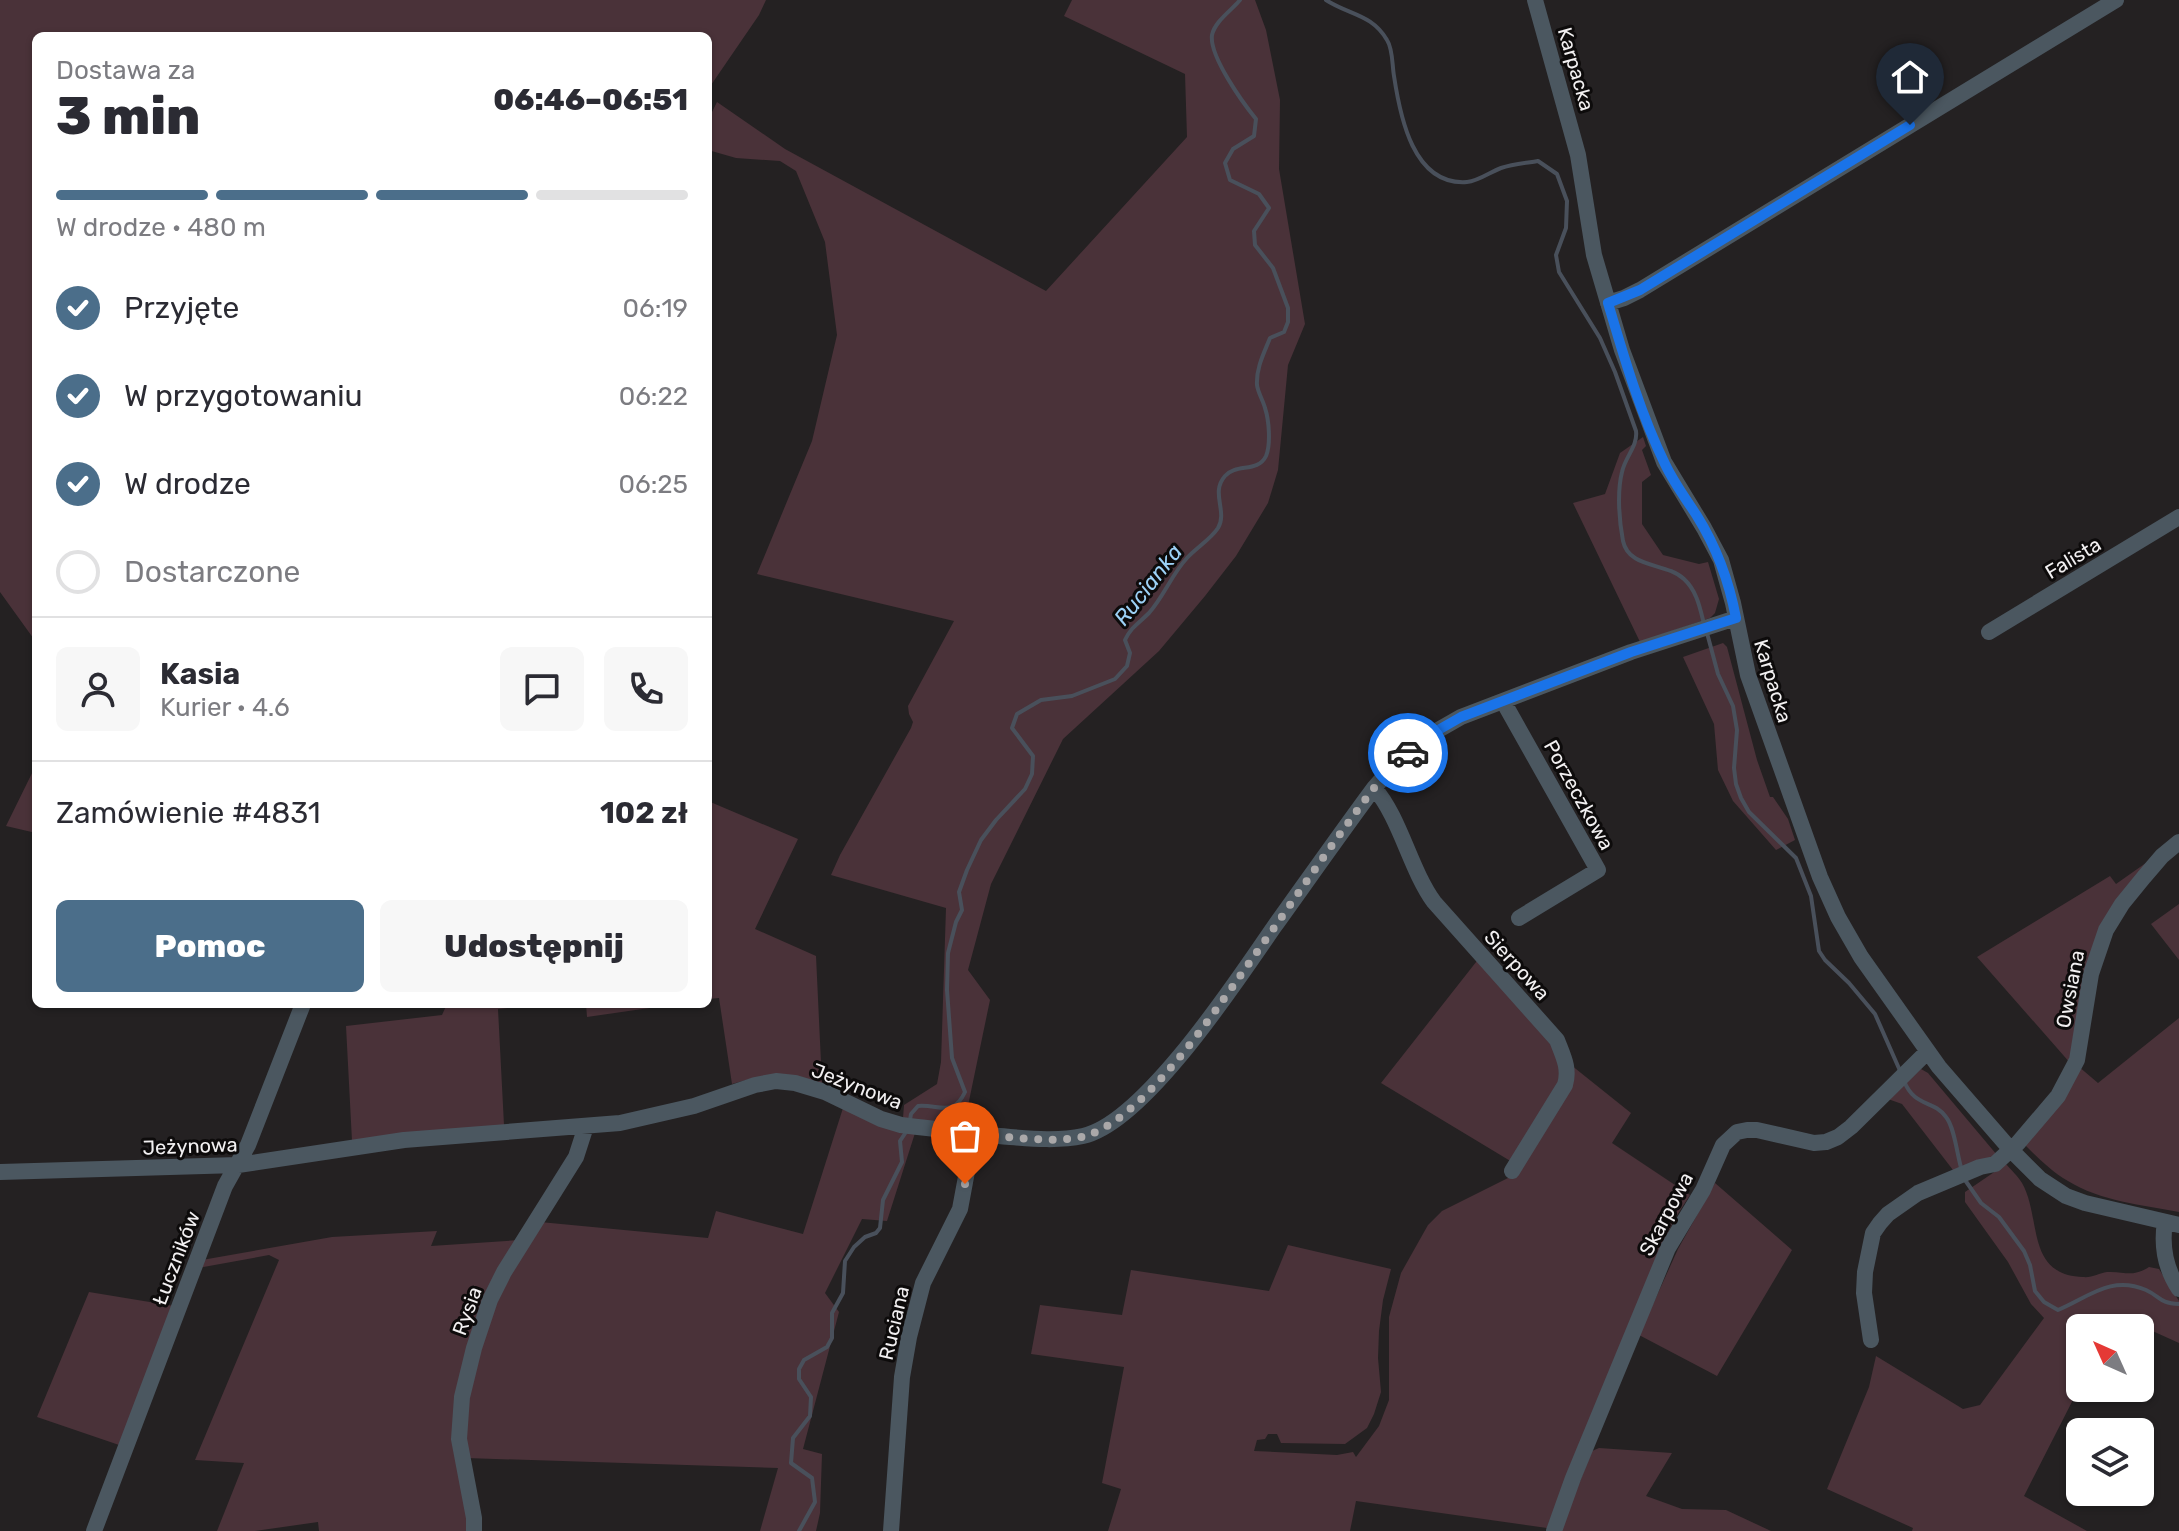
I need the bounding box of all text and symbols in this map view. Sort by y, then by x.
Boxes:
street label: Karpacka [1553,25,1599,113]
pin [1876,43,1944,125]
text: Dostawa za [56,55,195,86]
icon: home [1888,55,1932,99]
text: 06:46–06:51 [493,82,688,118]
text: 3 min [56,85,200,147]
text: W drodze · 480 m [56,212,266,243]
icon: check [56,286,100,330]
text: Przyjęte [124,290,239,326]
text: 06:19 [623,293,688,324]
icon: check [56,374,100,418]
text: W przygotowaniu [124,378,363,414]
text: 06:22 [619,381,688,412]
icon: check [56,462,100,506]
text: W drodze [124,466,251,502]
text: 06:25 [618,469,688,500]
street label: Falista [2041,532,2105,584]
water label: Rucianka [1108,539,1188,631]
text: Dostarczone [124,554,300,590]
street label: Karpacka [1749,637,1797,725]
button: person [56,647,140,731]
button: chat [500,647,584,731]
button: phone [604,647,688,731]
text: Kasia [160,656,240,692]
text: Kurier · 4.6 [160,692,290,723]
courier [1368,713,1448,793]
icon: car [1386,731,1430,775]
street label: Porzeczkowa [1539,736,1619,854]
text: Zamówienie #4831 [56,795,321,831]
text: 102 zł [600,795,688,831]
button: Pomoc [56,900,364,992]
button: Udostępnij [380,900,688,992]
street label: Sierpowa [1479,925,1555,1005]
street label: Owsiana [2051,948,2089,1030]
street label: Jeżynowa [808,1058,906,1114]
pin [931,1102,999,1184]
icon: bag [943,1114,987,1158]
street label: Jeżynowa [142,1132,238,1160]
street label: Skarpowa [1634,1168,1698,1260]
street label: Łuczników [147,1208,205,1308]
street label: Rysia [447,1283,487,1339]
street label: Ruciana [874,1284,914,1362]
north arrow [2066,1314,2154,1402]
map controls [2066,1314,2154,1506]
button: layers [2066,1418,2154,1506]

